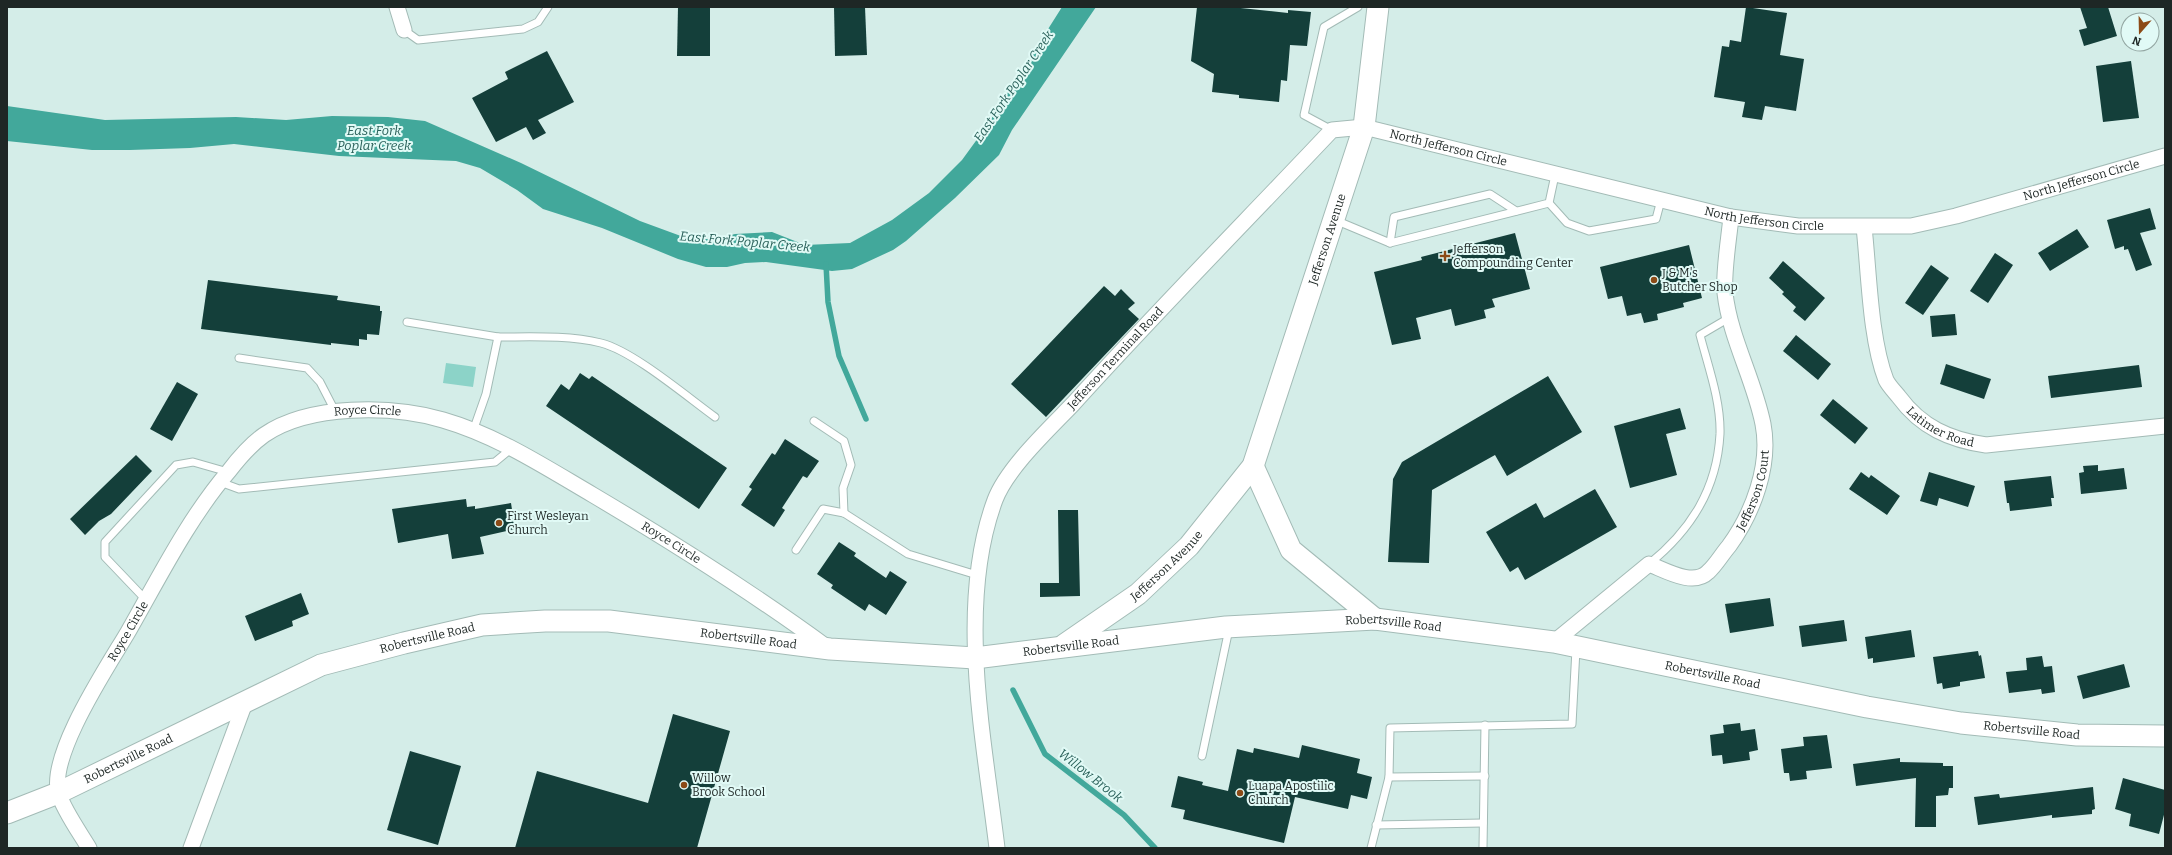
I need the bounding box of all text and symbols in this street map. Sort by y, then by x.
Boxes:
north arrow [2120,12,2160,52]
water label: East Fork Poplar Creek [971,27,1057,145]
text: N [2130,33,2143,48]
water label: East Fork Poplar Creek [337,123,412,153]
street label: North Jefferson Circle [1388,127,1509,169]
street label: North Jefferson Circle [2021,157,2141,203]
street label: Jefferson Avenue [1305,192,1349,288]
street label: North Jefferson Circle [1703,204,1824,233]
water label: East Fork Poplar Creek [679,228,812,255]
place label: Jefferson Compounding Center [1452,242,1574,270]
marker: Jefferson Compounding Center [1440,251,1450,261]
place label: J & M's Butcher Shop [1661,266,1738,294]
marker: J & M's Butcher Shop [1649,275,1659,285]
street label: Jefferson Terminal Road [1064,304,1166,413]
street label: Royce Circle [333,403,402,419]
street label: Latimer Road [1904,404,1975,450]
street label: Jefferson Court [1733,449,1772,534]
place label: First Wesleyan Church [507,509,589,537]
marker: First Wesleyan Church [494,518,504,528]
street label: Royce Circle [639,519,703,566]
street label: Jefferson Avenue [1127,528,1205,605]
street label: Royce Circle [105,599,151,664]
street label: Robertsville Road [1345,612,1442,634]
street label: Robertsville Road [378,620,476,656]
street label: Robertsville Road [699,626,798,652]
street label: Robertsville Road [1022,633,1120,659]
street label: Robertsville Road [1664,658,1762,692]
street label: Robertsville Road [1983,718,2081,742]
street label: Robertsville Road [82,731,175,786]
water label: Willow Brook [1056,746,1127,806]
place label: Willow Brook School [692,771,766,799]
place label: Luapa Apostilic Church [1248,779,1334,807]
marker: Willow Brook School [679,780,689,790]
marker: Luapa Apostilic Church [1235,788,1245,798]

